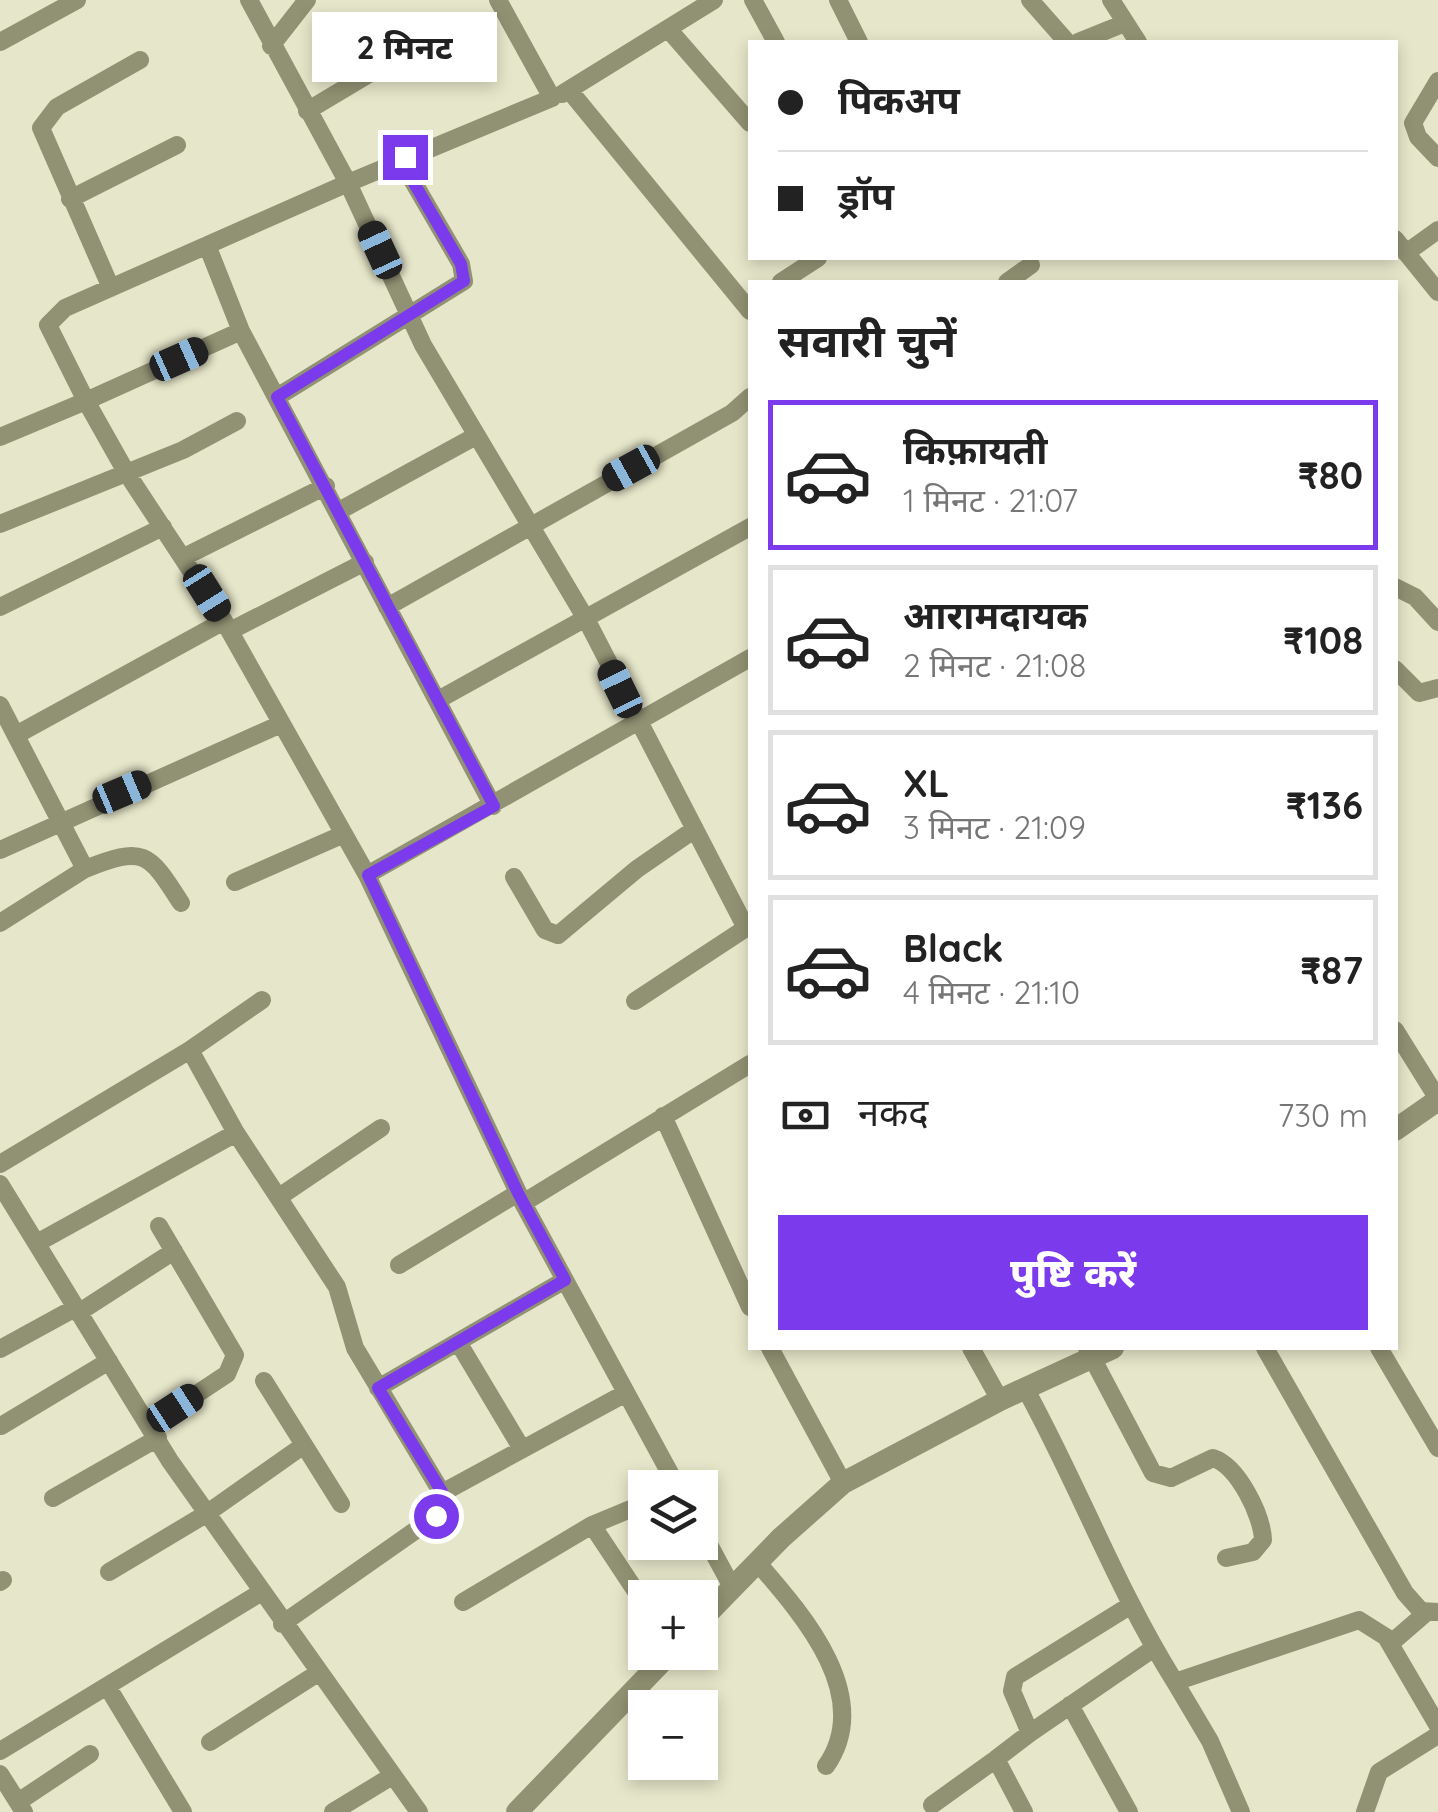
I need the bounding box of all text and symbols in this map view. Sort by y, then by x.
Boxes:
callout: 2 मिनट [312,12,498,82]
text: 2 मिनट [356,27,453,67]
text: पिकअप [838,76,960,124]
route end [383,135,428,180]
text: ड्रॉप [838,172,894,220]
car [354,216,406,284]
text: सवारी चुनें [778,312,956,368]
car [145,333,213,385]
text: किफ़ायती [903,426,1047,474]
icon: car [783,430,873,520]
car [597,440,665,496]
text: ₹80 [1298,451,1363,499]
text: 1 मिनट · 21:07 [903,480,1078,520]
car [178,560,236,626]
text: आरामदायक [903,591,1087,639]
icon: car [783,595,873,685]
text: ₹108 [1283,616,1363,664]
text: 2 मिनट · 21:08 [903,645,1086,685]
car [593,655,647,723]
text: XL [903,759,949,807]
icon: car [783,760,873,850]
car [89,766,155,818]
text: ₹136 [1286,781,1363,829]
text: 3 मिनट · 21:09 [903,807,1086,847]
text: Black [903,924,1003,972]
icon: car [783,925,873,1015]
text: ₹87 [1300,946,1363,994]
text: 4 मिनट · 21:10 [903,972,1080,1012]
icon: cash [778,1088,833,1143]
text: नकद [858,1088,928,1136]
text: 730 m [1278,1095,1368,1135]
button: पुष्टि करें [778,1215,1368,1330]
car [142,1379,208,1437]
map controls [628,1470,718,1780]
button: layers [628,1470,718,1560]
route start [414,1494,459,1539]
button: + [628,1580,718,1670]
button: − [628,1690,718,1780]

